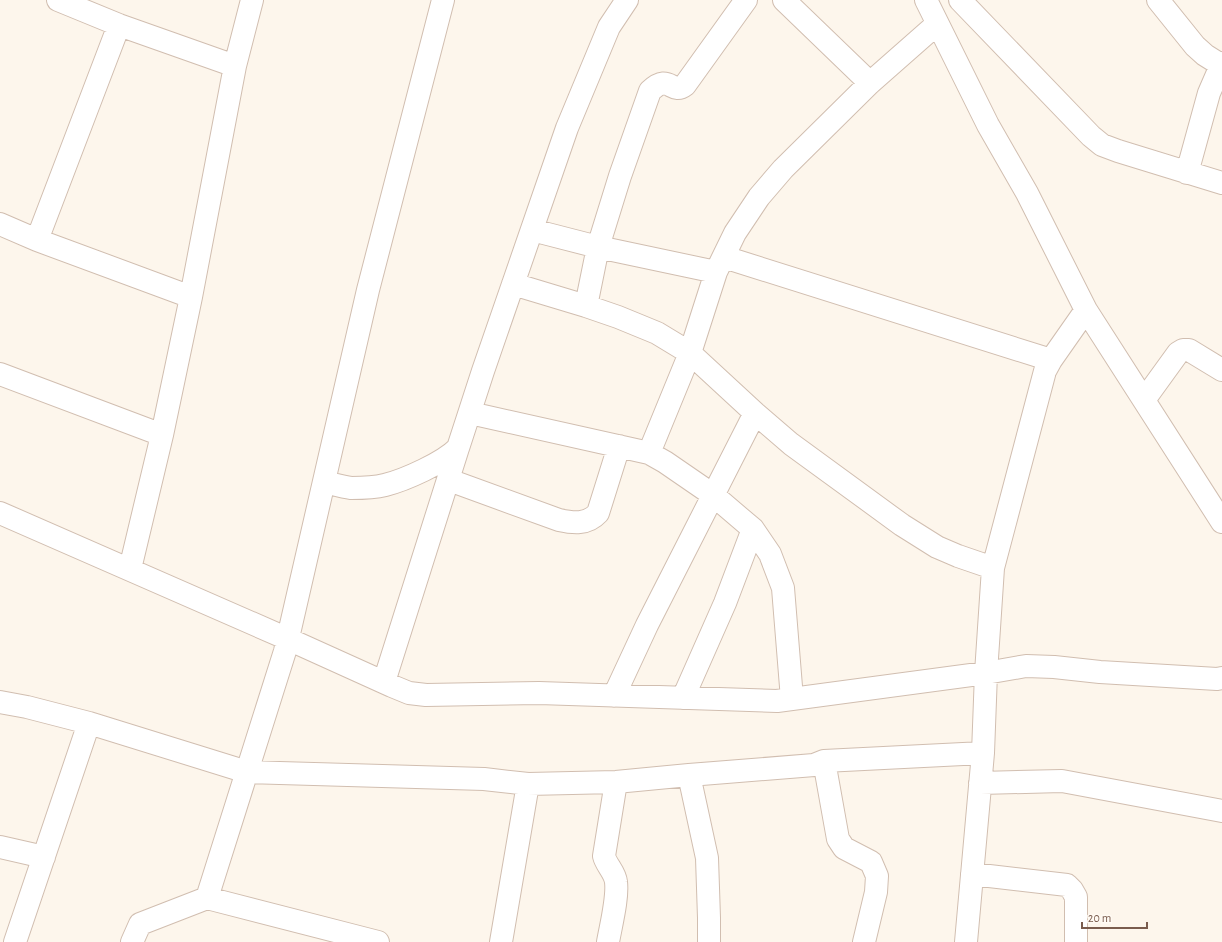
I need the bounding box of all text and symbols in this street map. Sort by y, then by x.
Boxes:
scale bar [1082,904,1147,930]
text: 20 m [1088,912,1111,924]

